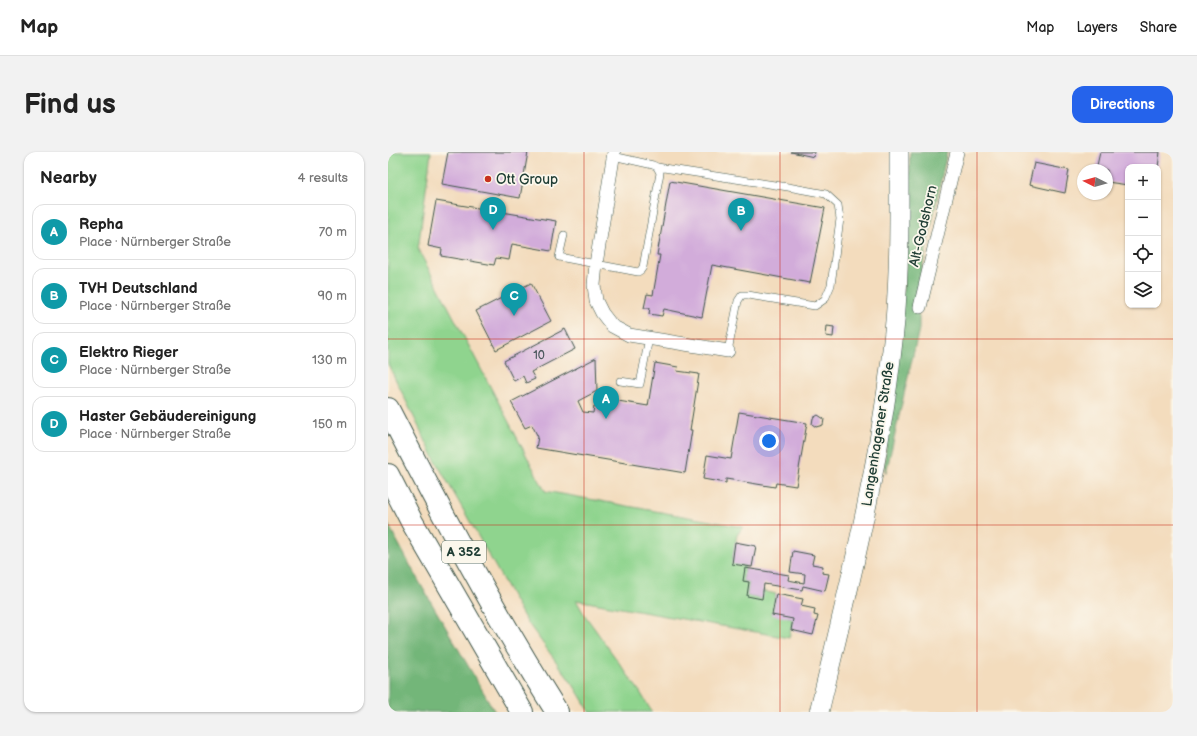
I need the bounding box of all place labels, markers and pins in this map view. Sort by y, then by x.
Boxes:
place label: Ott Group [496,171,558,188]
marker: Ott Group [483,174,493,184]
pin: D [480,197,506,230]
pin: B [728,198,754,231]
pin: C [501,283,527,316]
pin: A [593,386,619,419]

